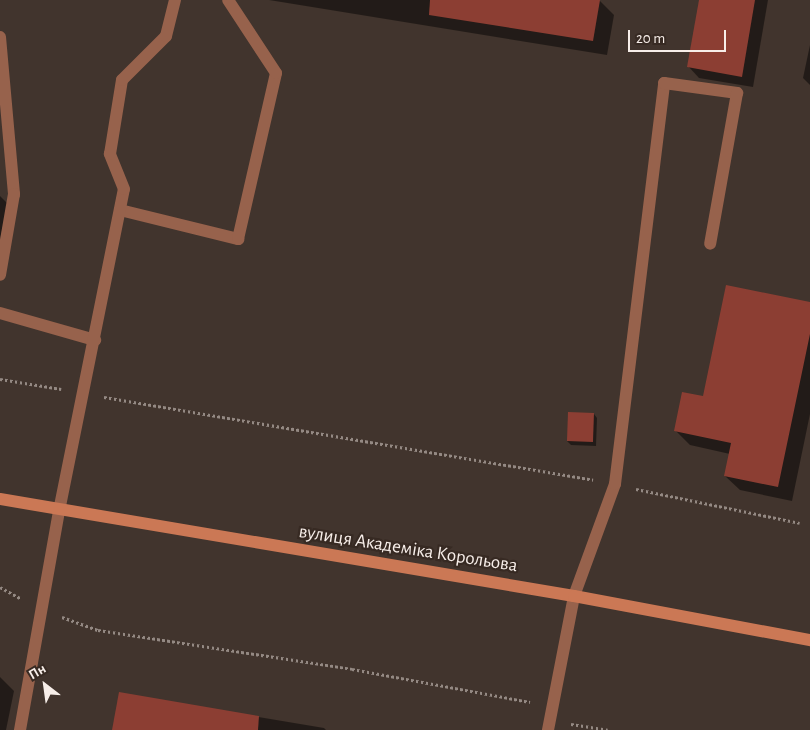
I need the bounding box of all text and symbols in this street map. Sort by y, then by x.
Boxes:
scale bar [630,20,728,52]
text: 20 m [636,31,665,46]
street label: вулиця Академіка Корольова [297,520,519,578]
north arrow [20,660,70,710]
text: Пн [27,662,48,682]

